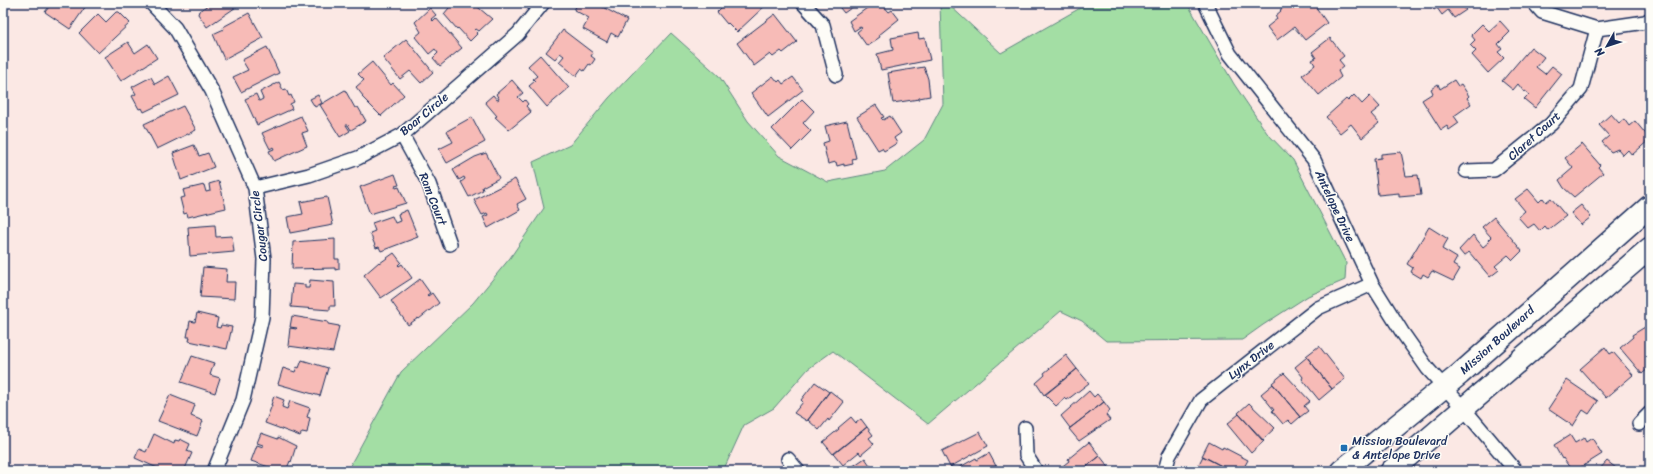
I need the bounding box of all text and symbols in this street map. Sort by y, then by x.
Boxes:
north arrow [1587,26,1627,66]
text: N [1590,43,1610,62]
street label: Boar Circle [394,87,454,141]
street label: Claret Court [1502,106,1566,166]
street label: Antelope Drive [1308,165,1361,246]
street label: Ram Court [412,169,454,230]
street label: Cougar Circle [244,189,274,263]
street label: Mission Boulevard [1454,299,1541,380]
street label: Lynx Drive [1223,335,1279,385]
place label: Mission Boulevard & Antelope Drive [1352,430,1449,466]
marker: Mission Boulevard & Antelope Drive [1339,443,1349,453]

